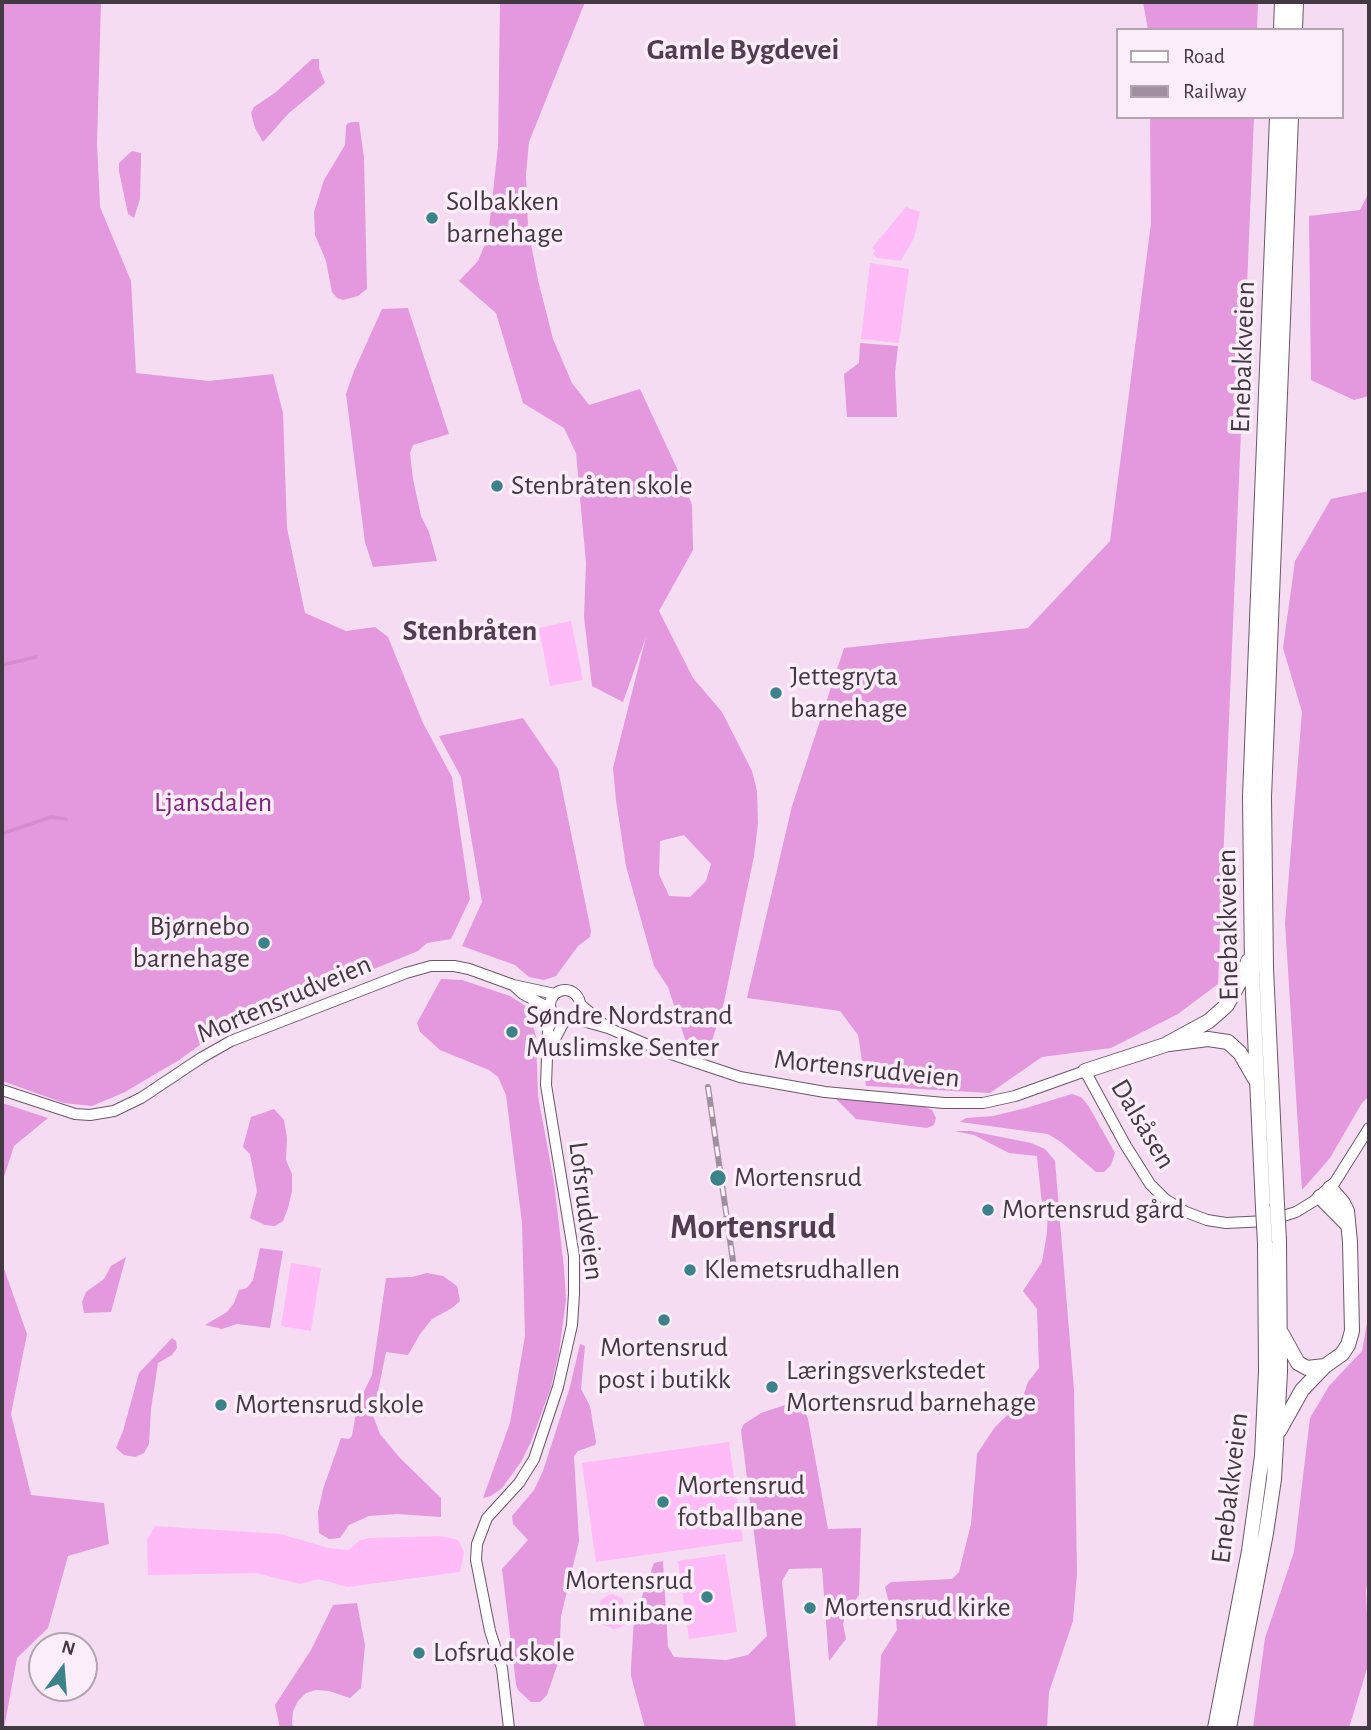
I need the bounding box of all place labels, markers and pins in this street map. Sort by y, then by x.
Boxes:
place label: Solbakken barnehage [446,185,563,251]
marker: Solbakken barnehage [424,210,440,226]
place label: Stenbråten skole [511,469,693,503]
marker: Stenbråten skole [489,478,505,494]
place label: Jettegryta barnehage [790,660,907,726]
marker: Jettegryta barnehage [768,685,784,701]
place label: Bjørnebo barnehage [133,910,250,976]
marker: Bjørnebo barnehage [256,935,272,951]
place label: Søndre Nordstrand Muslimske Senter [526,999,733,1065]
marker: Søndre Nordstrand Muslimske Senter [504,1024,520,1040]
place label: Mortensrud [734,1161,862,1195]
marker: Mortensrud [708,1168,728,1188]
place label: Mortensrud gård [1002,1193,1184,1227]
marker: Mortensrud gård [980,1202,996,1218]
place label: Klemetsrudhallen [704,1253,900,1287]
marker: Klemetsrudhallen [682,1262,698,1278]
marker: Mortensrud post i butikk [656,1312,672,1328]
place label: Mortensrud post i butikk [597,1331,731,1397]
place label: Læringsverkstedet Mortensrud barnehage [786,1354,1036,1420]
marker: Læringsverkstedet Mortensrud barnehage [764,1379,780,1395]
place label: Mortensrud skole [235,1388,424,1422]
marker: Mortensrud skole [213,1397,229,1413]
place label: Mortensrud fotballbane [677,1469,805,1535]
marker: Mortensrud fotballbane [655,1494,671,1510]
place label: Mortensrud minibane [565,1564,693,1630]
marker: Mortensrud minibane [699,1589,715,1605]
place label: Mortensrud kirke [824,1591,1011,1625]
marker: Mortensrud kirke [802,1600,818,1616]
place label: Lofsrud skole [433,1636,575,1670]
marker: Lofsrud skole [411,1645,427,1661]

